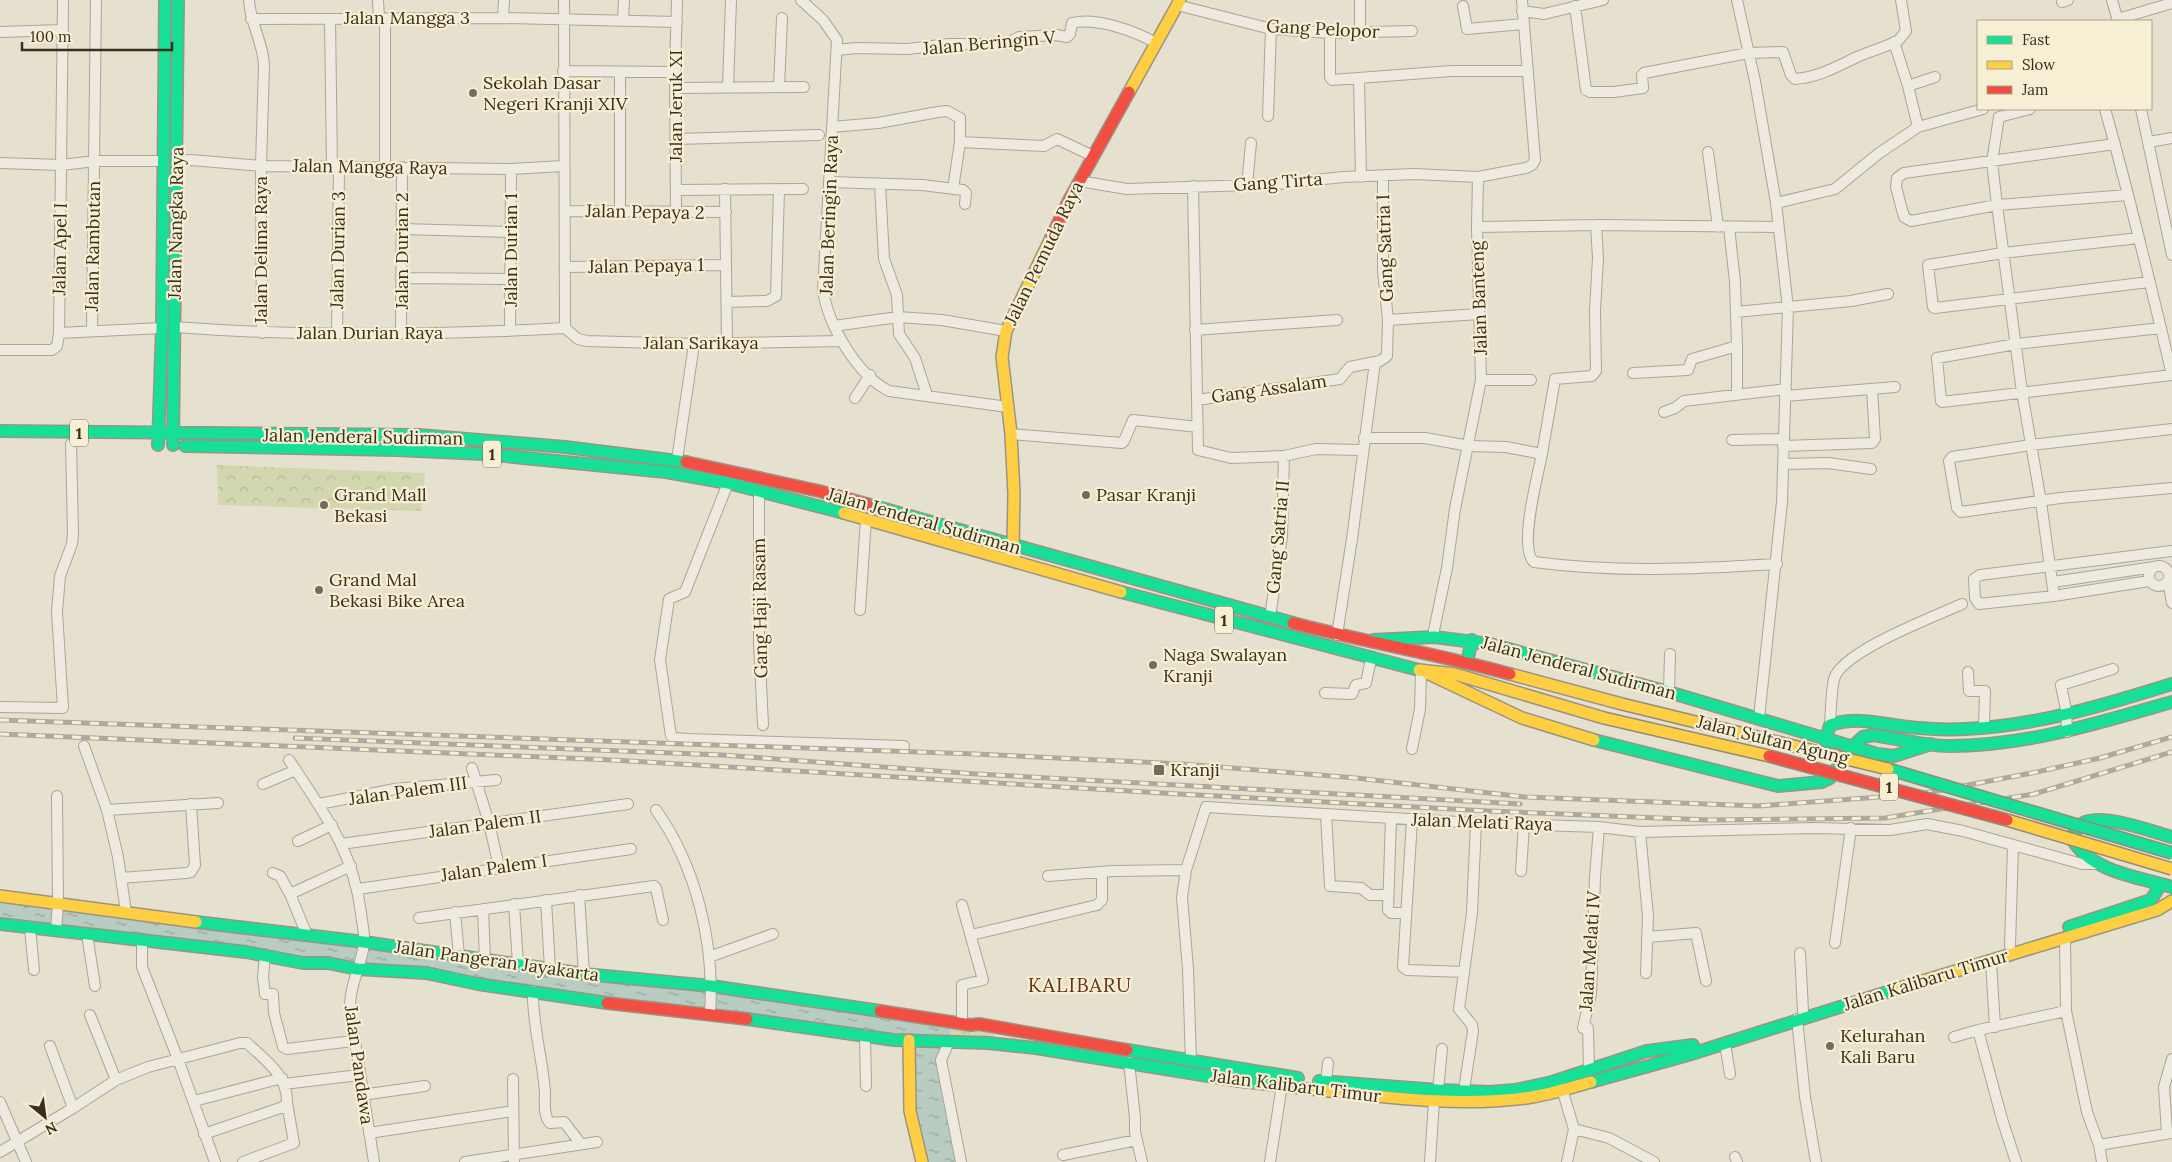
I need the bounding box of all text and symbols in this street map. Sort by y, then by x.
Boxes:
street label: Jalan Mangga 3 [343,6,470,29]
street label: Gang Pelopor [1266,14,1381,43]
scale bar [22,20,172,52]
legend [1977,20,2152,110]
street label: Jalan Beringin V [921,25,1058,60]
text: 100 m [30,27,71,46]
text: Fast [2022,30,2050,49]
street label: Jalan Jeruk XI [664,50,687,163]
text: Slow [2022,55,2055,74]
place label: Sekolah Dasar Negeri Kranji XIV [483,71,629,115]
text: Jam [2021,80,2049,99]
marker: Sekolah Dasar Negeri Kranji XIV [467,87,479,99]
street label: Jalan Beringin Raya [814,134,843,297]
street label: Jalan Nangka Raya [163,146,188,301]
street label: Jalan Mangga Raya [291,154,448,179]
street label: Gang Tirta [1233,167,1323,196]
street label: Jalan Delima Raya [249,176,272,325]
street label: Jalan Pemuda Raya [998,177,1088,329]
street label: Jalan Rambutan [80,180,105,313]
street label: Jalan Durian 3 [325,191,350,310]
street label: Jalan Durian 2 [390,192,413,311]
street label: Jalan Durian 1 [499,193,522,308]
street label: Gang Satria I [1371,194,1398,302]
street label: Jalan Pepaya 2 [584,199,705,224]
street label: Jalan Apel I [47,202,72,297]
street label: Jalan Banteng [1465,239,1492,357]
street label: Jalan Pepaya 1 [587,253,704,278]
street label: Jalan Durian Raya [296,321,443,344]
street label: Jalan Sarikaya [642,331,759,354]
street label: Gang Assalam [1210,369,1328,408]
road number: 1 [70,419,88,446]
street label: Jalan Jenderal Sudirman [262,423,464,450]
road number: 1 [483,440,501,468]
street label: Gang Satria II [1261,479,1294,595]
street label: Jalan Jenderal Sudirman [824,482,1024,559]
place label: Grand Mall Bekasi [334,483,427,527]
place label: Pasar Kranji [1096,483,1196,506]
marker: Pasar Kranji [1080,489,1092,501]
marker: Grand Mall Bekasi [318,499,330,511]
street label: Gang Haji Rasam [747,538,772,678]
place label: Grand Mal Bekasi Bike Area [329,568,465,612]
marker: Grand Mal Bekasi Bike Area [313,584,325,596]
road number: 1 [1215,606,1233,634]
street label: Jalan Jenderal Sudirman [1478,630,1679,705]
place label: Naga Swalayan Kranji [1163,643,1287,687]
marker: Naga Swalayan Kranji [1147,659,1159,671]
street label: Jalan Sultan Agung [1694,709,1853,770]
place label: Kranji [1170,758,1220,781]
marker: Kranji [1152,763,1166,777]
street label: Jalan Palem III [346,771,469,810]
road number: 1 [1880,774,1898,800]
street label: Jalan Palem II [426,804,543,843]
street label: Jalan Melati Raya [1410,807,1553,835]
street label: Jalan Palem I [438,849,549,886]
street label: Jalan Melati IV [1574,889,1605,1013]
street label: Jalan Pangeran Jayakarta [392,935,601,986]
street label: Jalan Kalibaru Timur [1840,943,2011,1016]
district label: KALIBARU [1028,972,1132,997]
street label: Jalan Pandawa [340,1003,379,1126]
place label: Kelurahan Kali Baru [1840,1024,1925,1068]
marker: Kelurahan Kali Baru [1824,1040,1836,1052]
street label: Jalan Kalibaru Timur [1209,1064,1383,1107]
north arrow [20,1092,70,1142]
text: N [42,1118,60,1139]

